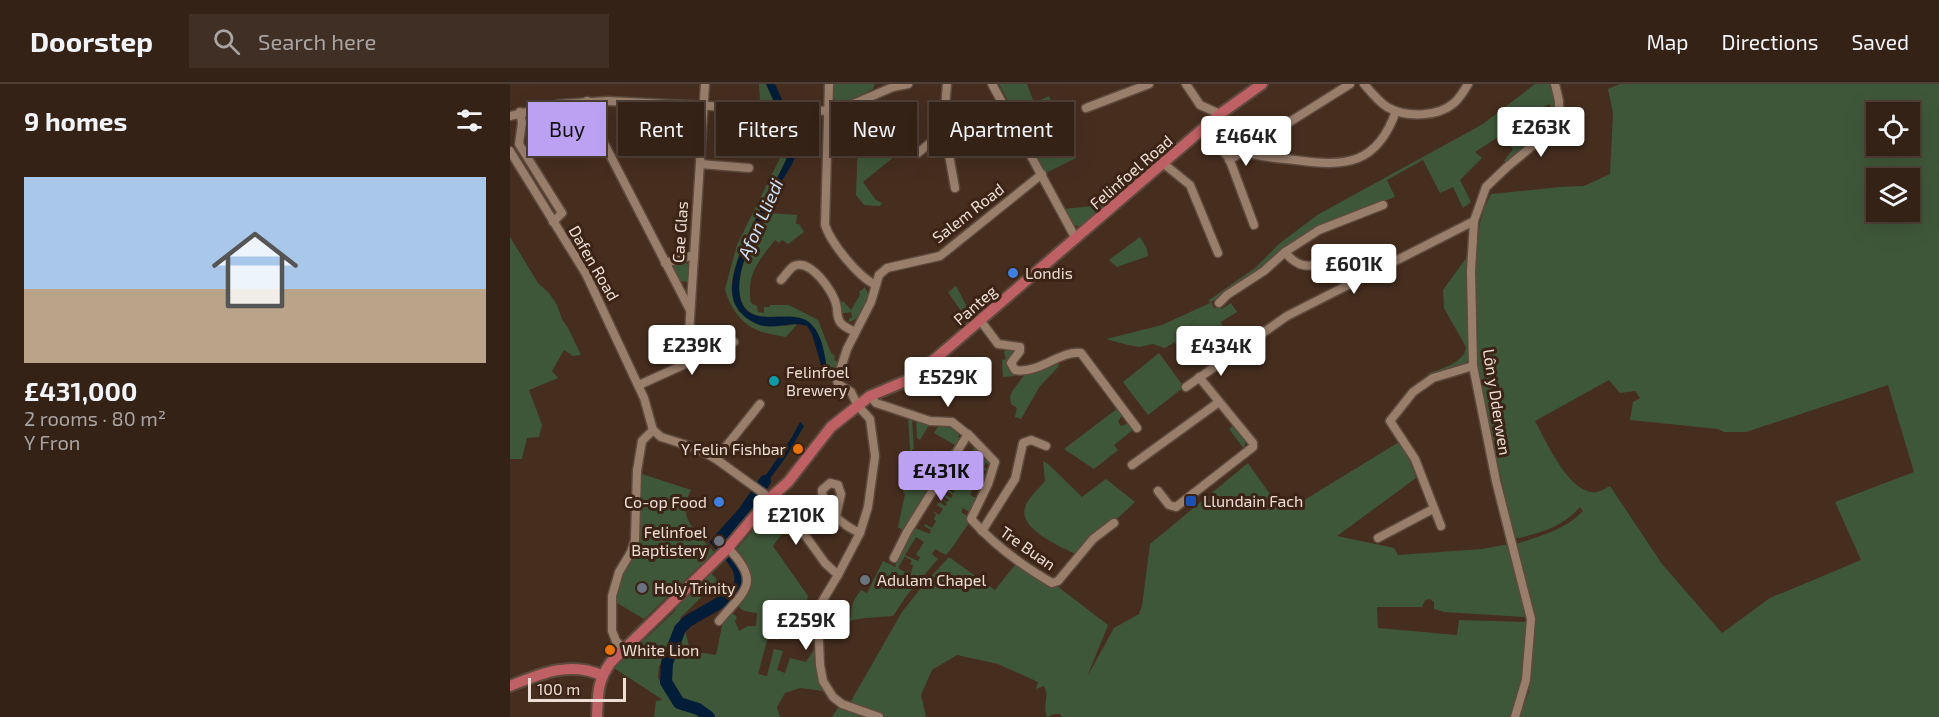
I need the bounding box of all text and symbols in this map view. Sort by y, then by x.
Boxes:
search box [189,14,609,68]
text: Doorstep [30,24,153,58]
icon: search [210,25,243,58]
text: Search here [258,28,376,54]
text: Map [1646,29,1689,54]
text: Directions [1722,29,1818,54]
text: Saved [1851,29,1909,54]
chip: Buy [528,102,606,156]
chip: Rent [618,102,704,156]
chip: Filters [716,102,819,156]
chip: New [831,102,917,156]
chip: Apartment [929,102,1074,156]
map controls [1866,102,1920,222]
button: locate [1866,102,1920,156]
icon: filters [453,104,486,137]
text: 9 homes [24,105,127,136]
pin: £263K [1499,107,1583,158]
text: £263K [1511,114,1571,138]
pin: £464K [1204,116,1288,167]
text: £464K [1215,123,1277,147]
street label: Felinfoel Road [1085,131,1176,213]
button: layers [1866,168,1920,222]
water label: Afon Lliedi [732,175,788,263]
street label: Salem Road [928,179,1007,246]
street label: Cae Glas [668,200,691,263]
icon: home [201,216,309,324]
street label: Dafen Road [565,222,624,304]
pin: £601K [1312,244,1396,295]
text: £601K [1325,251,1383,275]
place label: Londis [1025,263,1073,282]
marker: Londis [1006,266,1020,280]
street label: Panteg [949,281,1000,329]
pin: £239K [650,325,734,376]
pin: £434K [1179,326,1263,377]
text: £239K [662,332,722,356]
text: £434K [1190,333,1252,357]
street label: Lôn y Dderwen [1480,347,1515,456]
pin: £529K [906,357,990,408]
place label: Felinfoel Brewery [786,362,850,399]
text: £529K [919,364,977,388]
marker: Felinfoel Brewery [767,374,781,388]
text: £431,000 [24,375,137,406]
text: 2 rooms · 80 m² [24,406,166,430]
text: Y Fron [24,430,80,454]
place label: Y Felin Fishbar [681,439,787,458]
marker: Y Felin Fishbar [791,442,805,456]
pin: £431K [899,451,983,502]
text: £431K [912,458,970,482]
place label: Llundain Fach [1203,491,1303,510]
place label: Co-op Food [624,492,707,511]
marker: Llundain Fach [1184,494,1198,508]
marker: Co-op Food [712,495,726,509]
pin: £210K [754,495,838,546]
text: £210K [767,502,825,526]
place label: Felinfoel Baptistery [631,522,708,559]
street label: Tre Buan [997,522,1060,574]
marker: Felinfoel Baptistery [712,534,726,548]
place label: Adulam Chapel [877,570,986,589]
marker: Adulam Chapel [858,573,872,587]
place label: Holy Trinity [654,578,736,597]
marker: Holy Trinity [635,581,649,595]
pin: £259K [764,600,848,651]
text: £259K [777,607,835,631]
place label: White Lion [622,640,699,659]
marker: White Lion [603,643,617,657]
scale bar [528,675,626,702]
text: 100 m [537,679,580,698]

